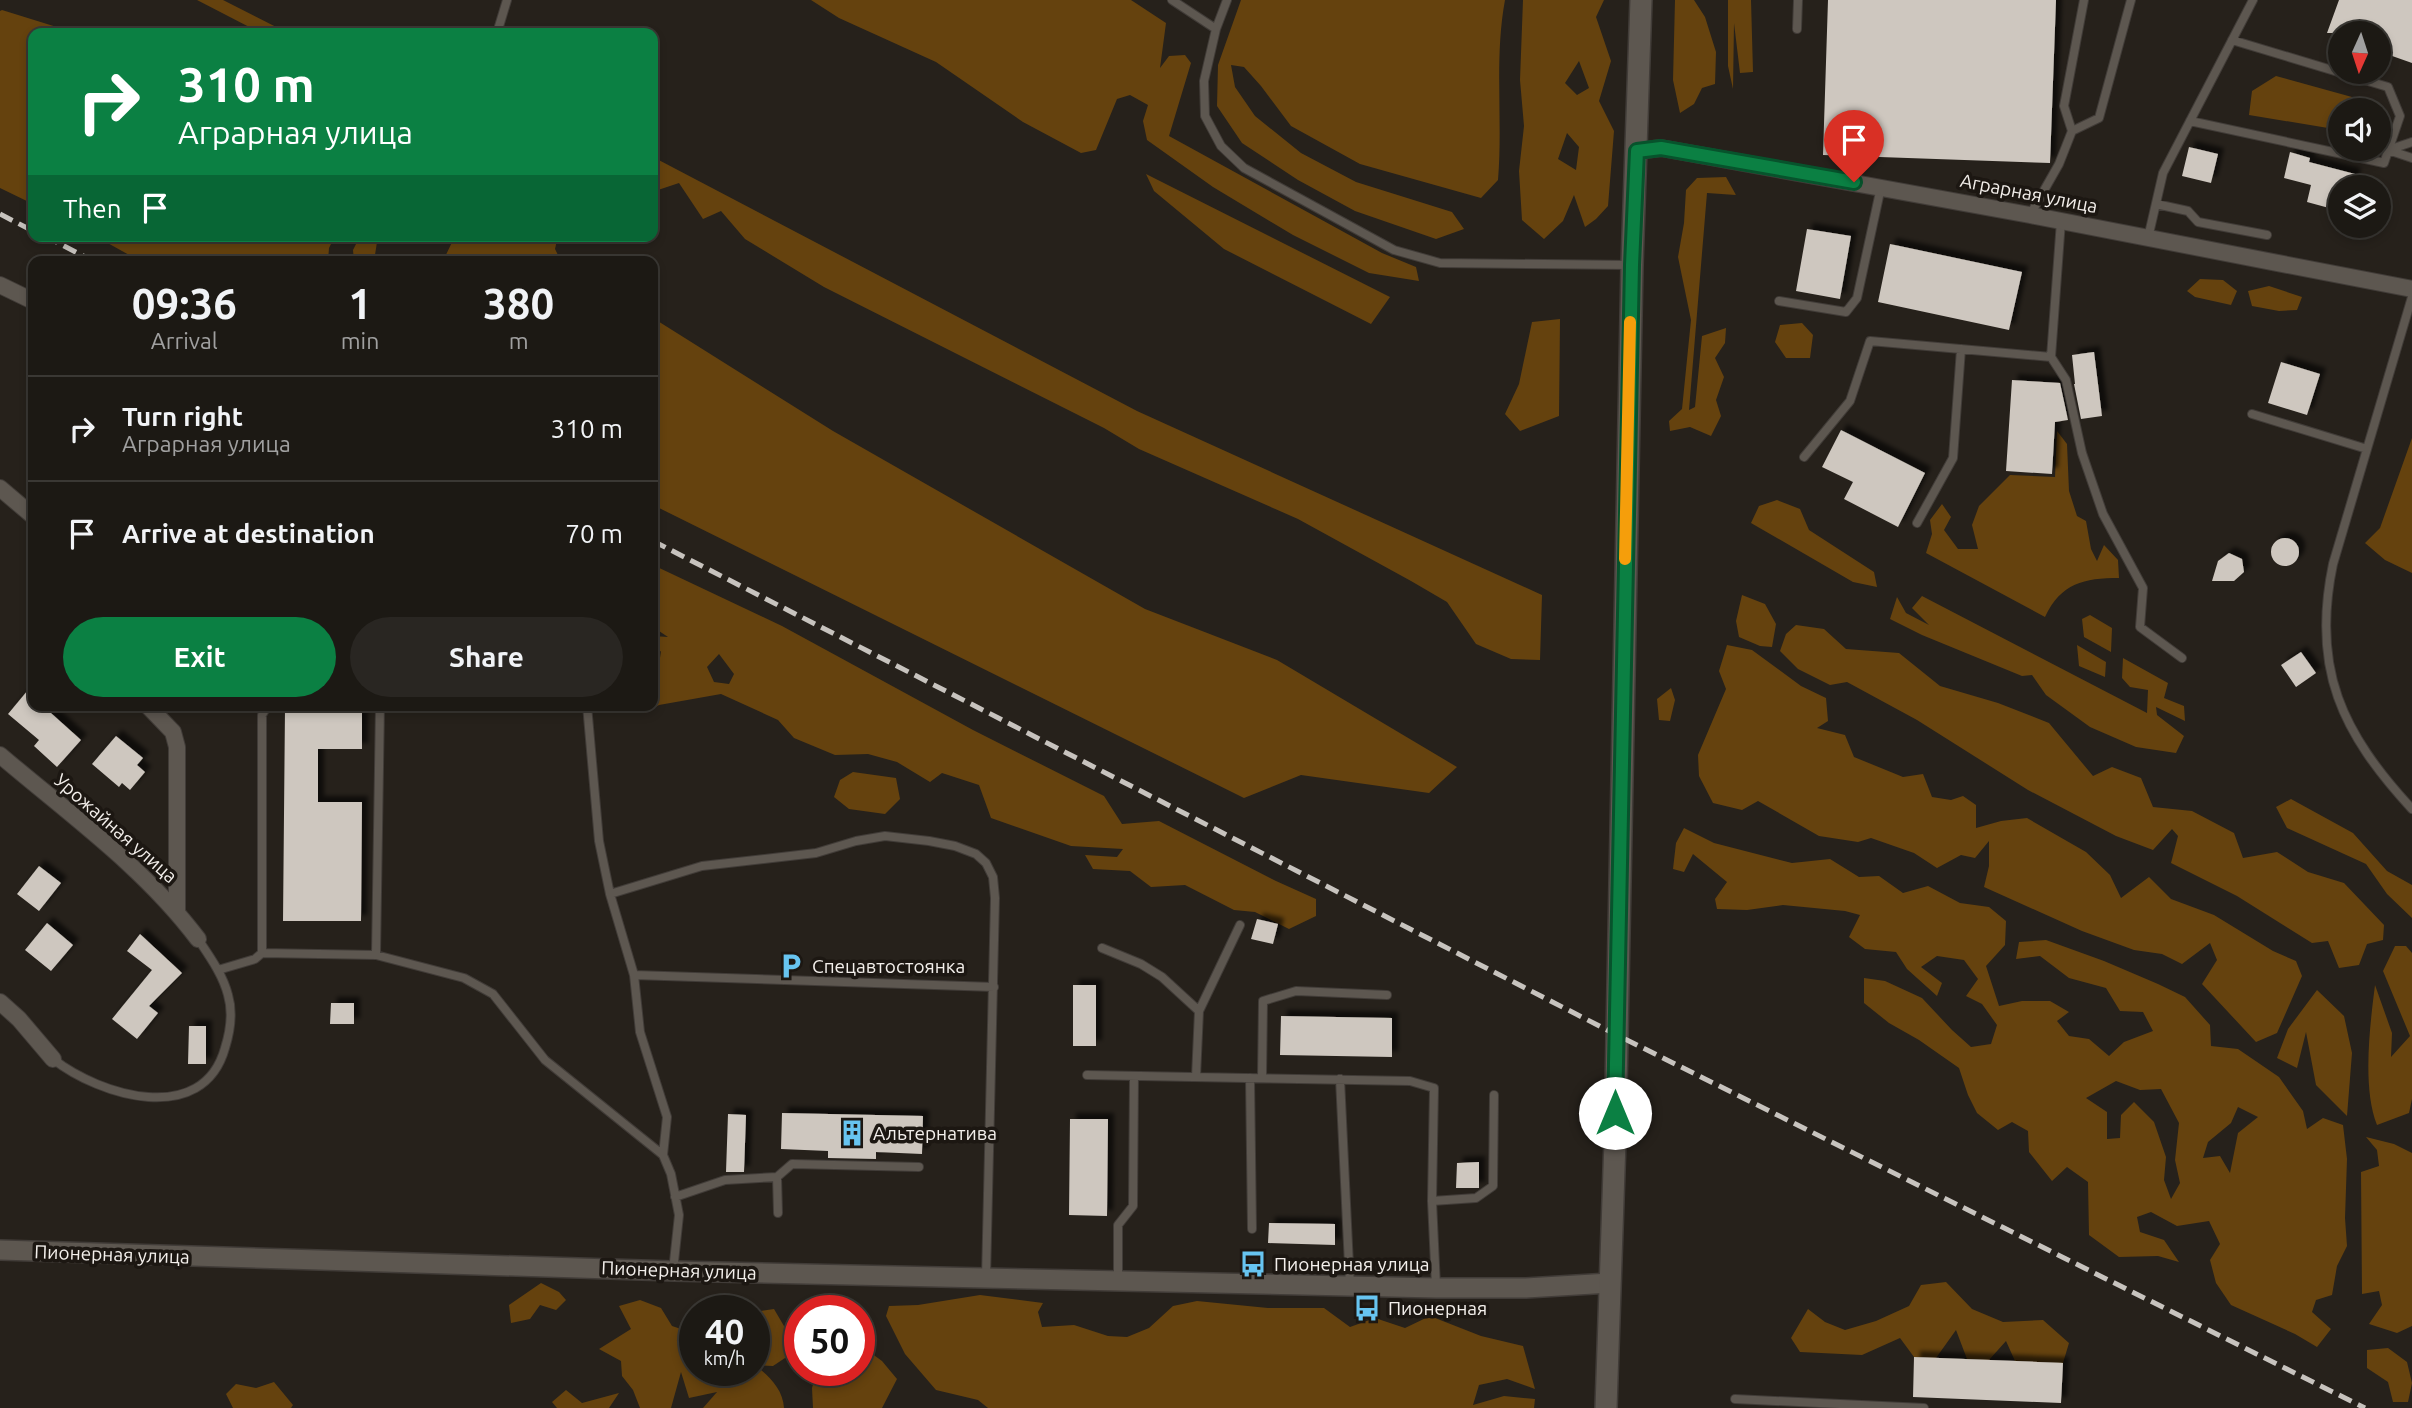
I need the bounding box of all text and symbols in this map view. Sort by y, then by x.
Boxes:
north arrow [2328,21,2390,84]
map controls [2328,21,2391,238]
icon: right [63,56,154,147]
text: 310 m [178,56,315,111]
button: sound [2328,98,2391,161]
pin [1824,110,1884,182]
text: Аграрная улица [178,114,413,150]
icon: arrive [1835,121,1873,159]
street label: Аграрная улица [1958,169,2100,217]
button: layers [2328,175,2391,238]
icon: arrive [136,189,174,227]
text: Then [63,194,122,223]
text: 09:36 [132,280,237,327]
text: 1 [348,280,372,327]
text: 380 [483,280,554,327]
text: Arrival [151,328,218,353]
text: min [341,328,379,353]
text: m [509,328,529,353]
text: Turn right [122,402,243,431]
icon: right [63,410,101,448]
text: 310 m [551,414,623,443]
text: Аграрная улица [122,431,291,456]
icon: arrive [63,515,101,553]
text: Arrive at destination [122,519,375,548]
text: 70 m [565,519,623,548]
button: Exit [63,617,336,697]
button: Share [350,617,623,697]
street label: Урожайная улица [50,769,182,887]
parking icon: Спецавтостоянка [776,951,806,981]
place label: Спецавтостоянка [812,955,965,977]
position arrow [1578,1076,1652,1150]
building icon: Альтернатива [837,1118,867,1148]
place label: Альтернатива [873,1122,997,1144]
street label: Пионерная улица [34,1240,190,1268]
bus stop icon: Пионерная улица [1238,1249,1268,1279]
place label: Пионерная улица [1274,1253,1430,1275]
street label: Пионерная улица [601,1256,757,1284]
bus stop icon: Пионерная [1352,1293,1382,1323]
speed limit sign: 50 [784,1295,875,1386]
place label: Пионерная [1388,1297,1487,1319]
text: 40 [705,1311,744,1351]
text: km/h [704,1348,745,1368]

